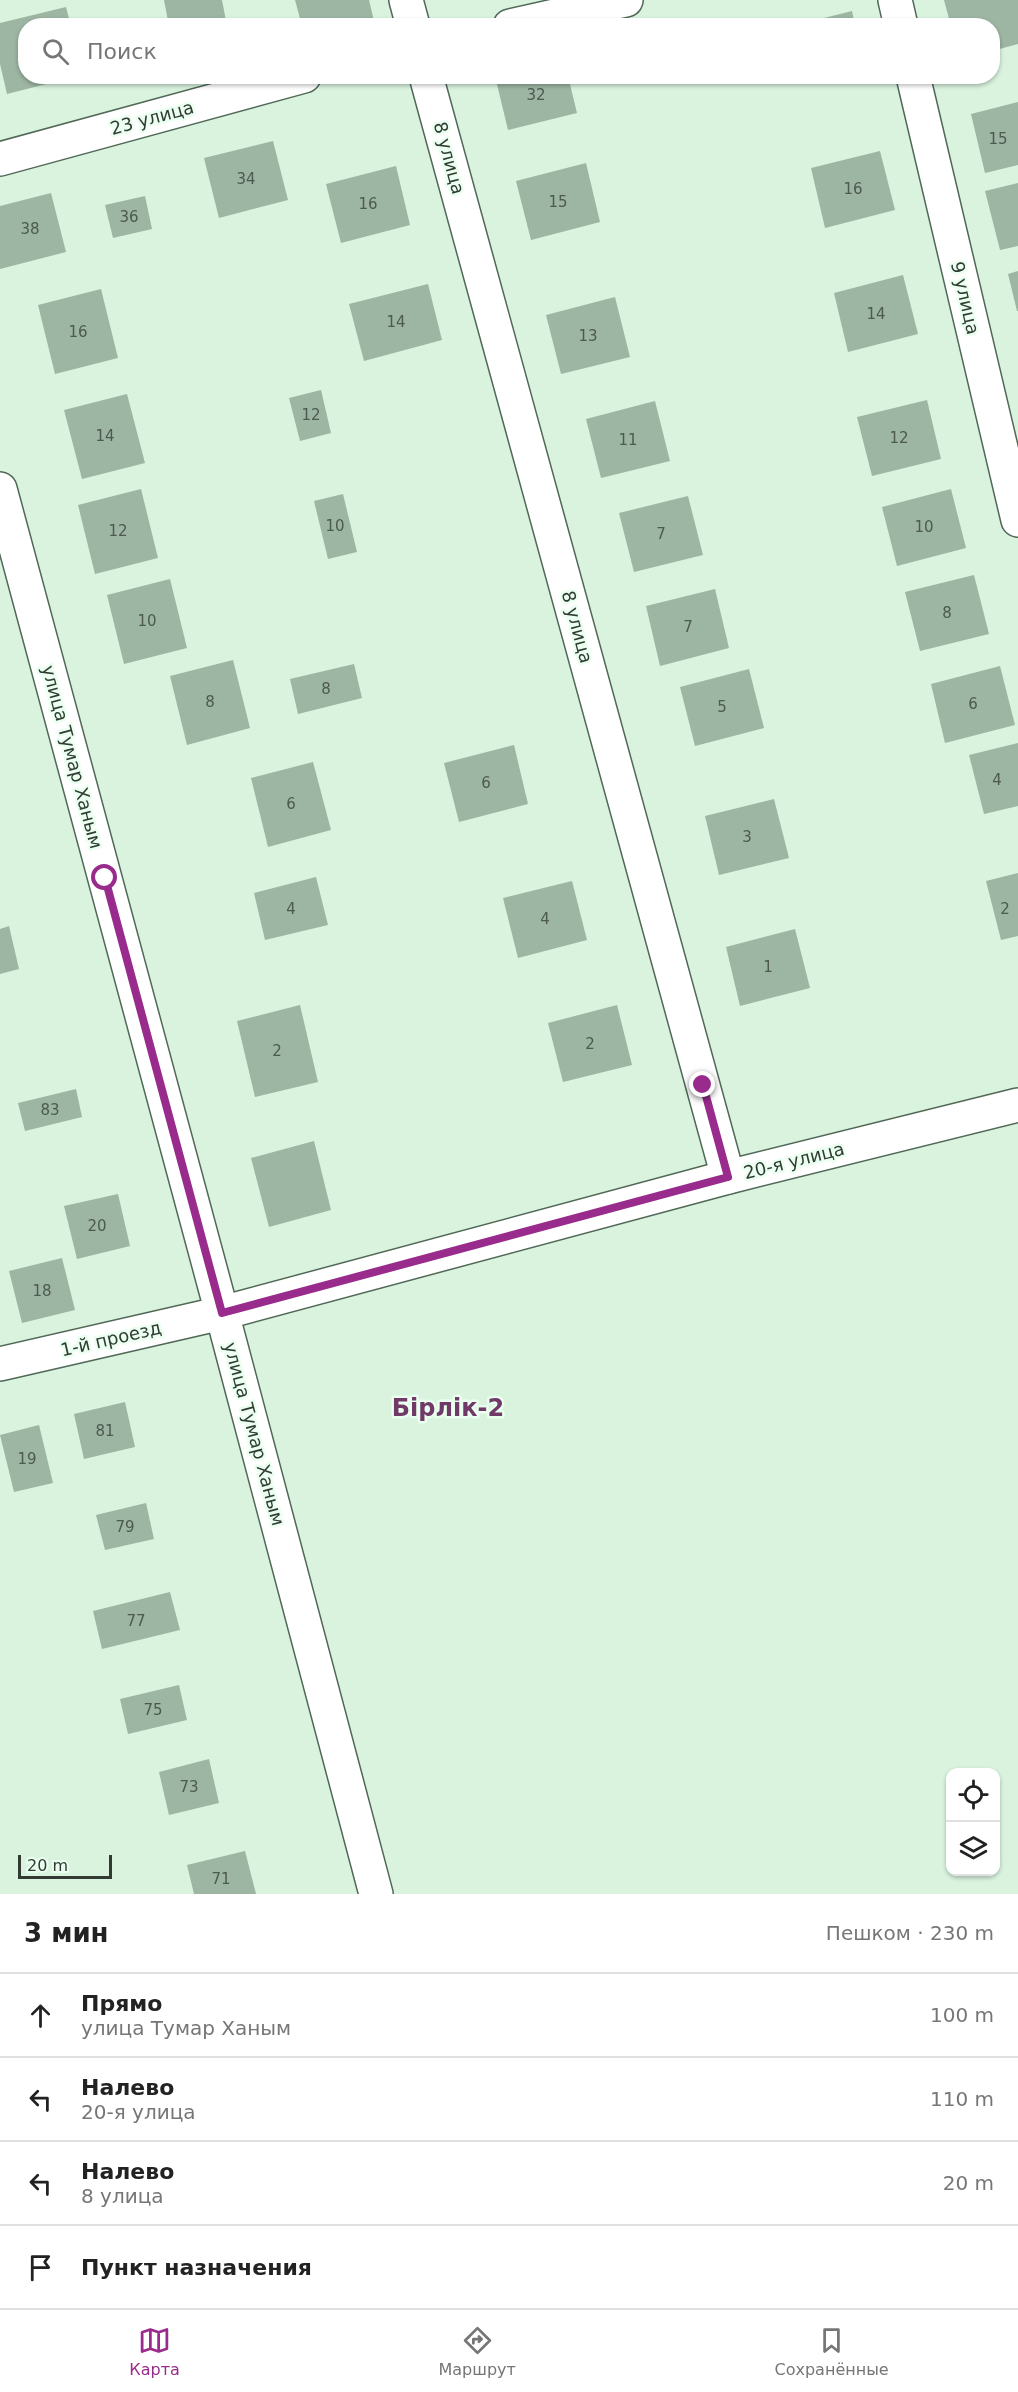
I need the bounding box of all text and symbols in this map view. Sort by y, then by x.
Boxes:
search box [18,18,1000,84]
icon: search [39,35,72,68]
text: Поиск [87,39,157,64]
house number: 32 [526,86,546,104]
street label: 23 улица [108,96,196,139]
street label: 8 улица [430,119,469,196]
house number: 15 [988,130,1008,148]
house number: 34 [236,170,256,188]
house number: 16 [843,180,863,198]
house number: 15 [548,193,568,211]
house number: 16 [358,195,378,213]
house number: 36 [119,208,139,226]
house number: 38 [20,220,40,238]
street label: 9 улица [947,259,984,336]
house number: 14 [866,305,886,323]
house number: 14 [386,313,406,331]
house number: 16 [68,323,88,341]
house number: 13 [578,327,598,345]
house number: 12 [301,406,321,424]
house number: 14 [95,427,115,445]
house number: 12 [889,429,909,447]
house number: 11 [618,431,638,449]
house number: 10 [325,517,345,535]
house number: 10 [914,518,934,536]
house number: 12 [108,522,128,540]
house number: 7 [656,525,666,543]
street label: 8 улица [558,588,597,665]
house number: 8 [942,604,952,622]
house number: 10 [137,612,157,630]
house number: 7 [683,618,693,636]
street label: улица Тумар Ханым [38,663,107,851]
house number: 8 [321,680,331,698]
house number: 8 [205,693,215,711]
house number: 6 [968,695,978,713]
house number: 5 [717,698,727,716]
house number: 4 [992,771,1002,789]
house number: 6 [481,774,491,792]
house number: 6 [286,795,296,813]
house number: 3 [742,828,752,846]
route start [91,864,117,890]
house number: 4 [286,900,296,918]
house number: 2 [1000,900,1010,918]
house number: 4 [540,910,550,928]
house number: 1 [763,958,773,976]
house number: 2 [585,1035,595,1053]
house number: 2 [272,1042,282,1060]
route end [689,1071,715,1097]
house number: 83 [40,1101,60,1119]
street label: 20-я улица [741,1138,846,1183]
house number: 20 [87,1217,107,1235]
house number: 18 [32,1282,52,1300]
street label: 1-й проезд [59,1317,163,1360]
street label: улица Тумар Ханым [220,1340,289,1528]
district label: Бірлік-2 [392,1394,504,1422]
house number: 81 [95,1422,115,1440]
house number: 19 [17,1450,37,1468]
house number: 79 [115,1518,135,1536]
house number: 77 [126,1612,146,1630]
house number: 75 [143,1701,163,1719]
map controls [946,1768,1000,1876]
button: locate [946,1768,1000,1822]
house number: 73 [179,1778,199,1796]
button: layers [946,1822,1000,1876]
scale bar [18,1852,112,1880]
text: 20 m [27,1856,68,1875]
house number: 71 [211,1870,231,1888]
text: 3 мин [24,1918,109,1948]
text: Пешком · 230 m [826,1921,994,1945]
text: Прямо [81,1991,162,2016]
icon: ahead [24,1999,57,2032]
text: 100 m [930,2003,994,2027]
text: улица Тумар Ханым [81,2016,291,2040]
text: Налево [81,2075,174,2100]
icon: left [24,2083,57,2116]
text: 110 m [930,2087,994,2111]
text: 20-я улица [81,2100,196,2124]
text: Налево [81,2159,174,2184]
icon: left [24,2167,57,2200]
text: 20 m [943,2171,994,2195]
text: 8 улица [81,2184,164,2208]
icon: arrive [24,2251,57,2284]
text: Пункт назначения [81,2255,312,2280]
tab: Карта [129,2324,180,2379]
tab: Маршрут [438,2324,516,2379]
tab: Сохранённые [775,2324,889,2379]

